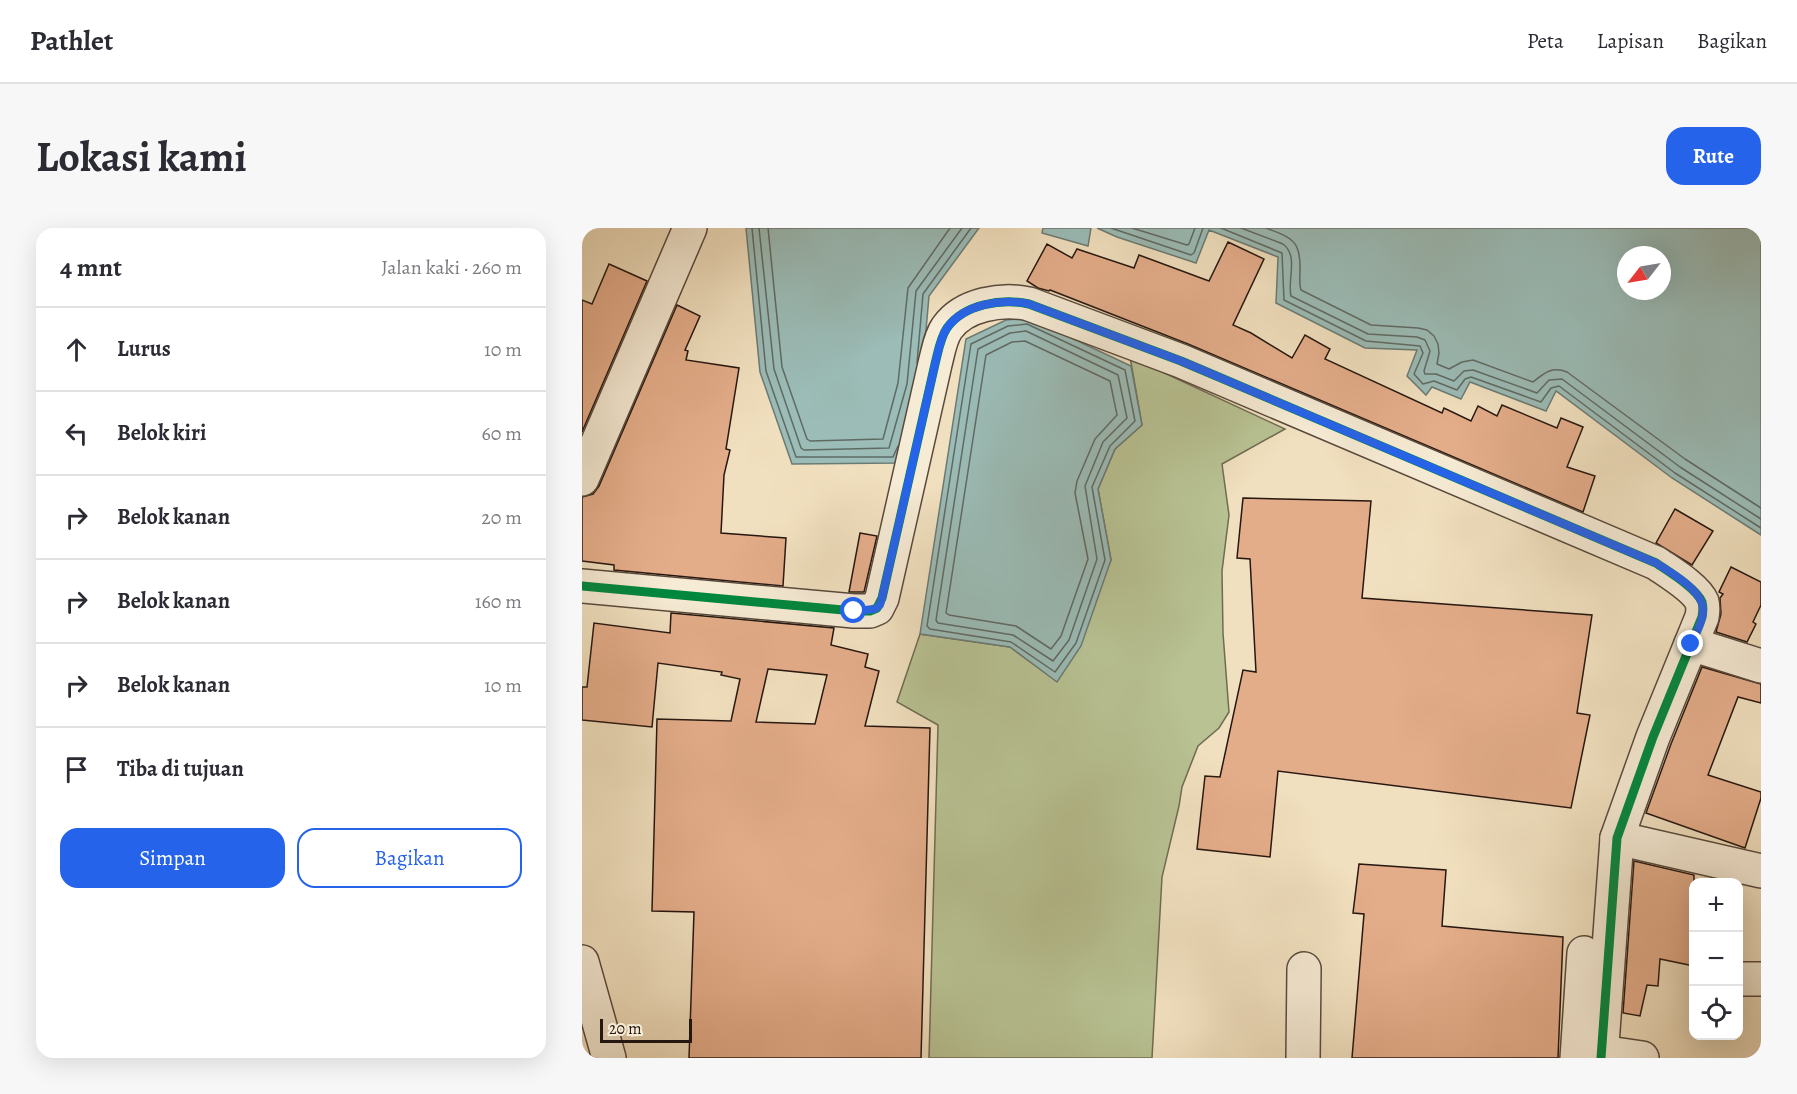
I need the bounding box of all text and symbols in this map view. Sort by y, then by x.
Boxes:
text: Pathlet [30,22,113,60]
text: Peta [1527,27,1564,55]
text: Lapisan [1597,27,1664,55]
text: Bagikan [1697,27,1767,55]
button: Rute [1666,127,1761,185]
text: Lokasi kami [36,128,247,185]
north arrow [1617,246,1671,300]
text: 4 mnt [60,250,122,285]
text: Jalan kaki · 260 m [381,254,522,281]
icon: ahead [60,333,93,366]
text: Lurus [117,334,171,364]
text: 10 m [484,336,522,363]
icon: left [60,417,93,450]
text: Belok kiri [117,418,206,448]
text: 60 m [482,420,522,447]
icon: right [60,501,93,534]
text: Belok kanan [117,502,230,532]
text: 20 m [481,504,522,531]
icon: right [60,585,93,618]
text: Belok kanan [117,586,230,616]
text: 160 m [475,588,522,615]
route start [840,597,866,623]
route end [1677,630,1703,656]
icon: right [60,669,93,702]
text: Belok kanan [117,670,230,700]
text: 10 m [484,672,522,699]
icon: arrive [60,753,93,786]
text: Tiba di tujuan [117,754,244,784]
button: Simpan [60,828,285,888]
button: Bagikan [297,828,522,888]
map controls [1689,878,1743,1040]
button: + [1689,878,1743,932]
button: − [1689,932,1743,986]
button: locate [1689,986,1743,1040]
scale bar [600,1016,692,1044]
text: 20 m [609,1018,642,1040]

